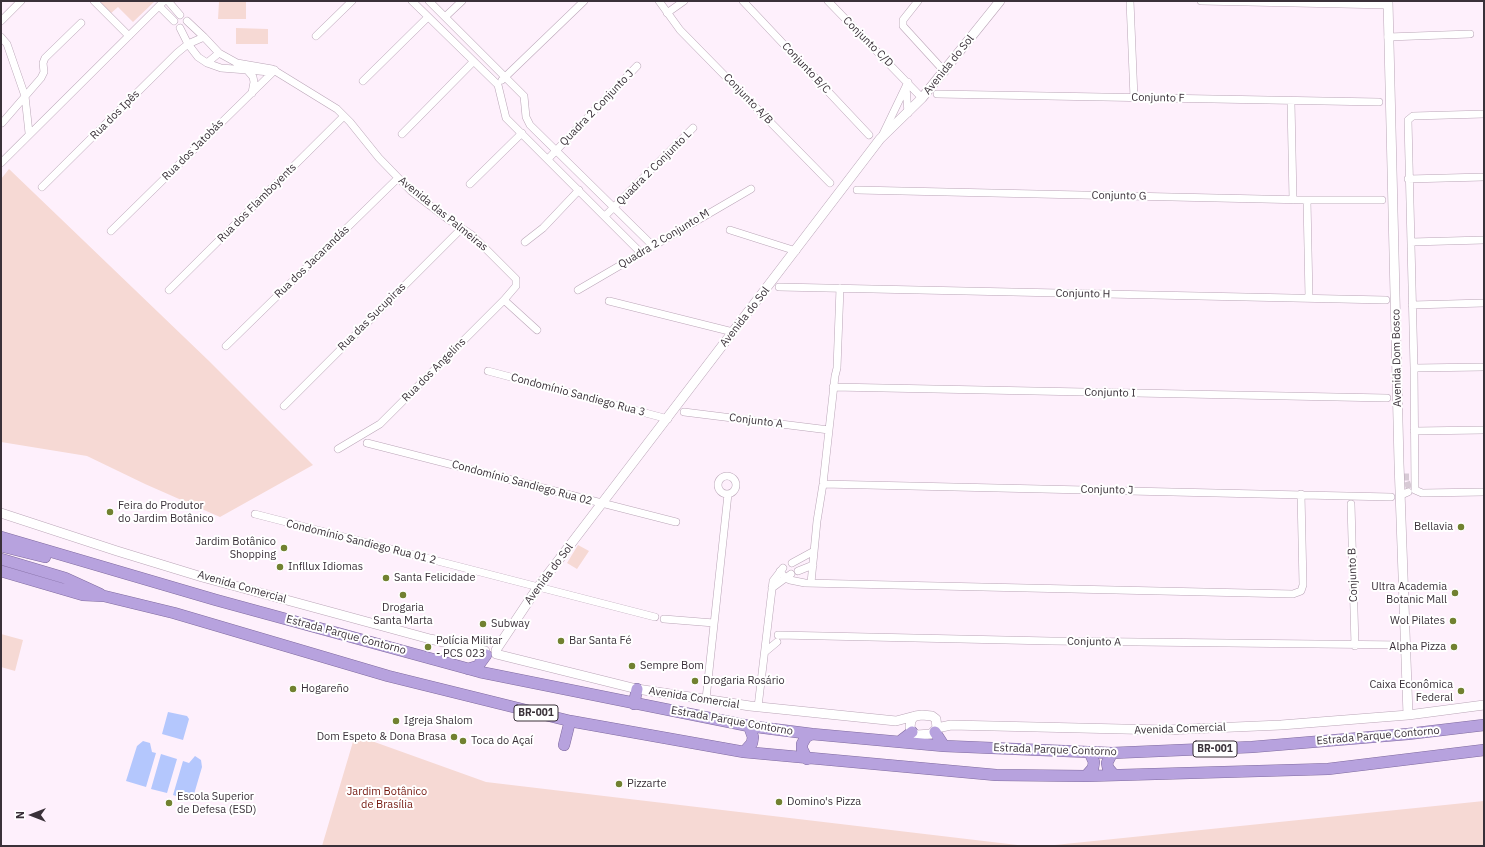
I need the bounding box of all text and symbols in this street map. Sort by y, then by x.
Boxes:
street label: Conjunto C/D [840,14,896,70]
street label: Avenida do Sol [921,33,977,97]
street label: Conjunto B/C [779,40,833,96]
street label: Quadra 2 Conjunto J [557,67,637,149]
street label: Conjunto A/B [721,71,775,127]
street label: Rua dos Ipês [88,88,142,142]
street label: Conjunto F [1131,91,1185,105]
street label: Rua dos Jatobás [160,117,226,183]
street label: Quadra 2 Conjunto L [614,128,694,208]
street label: Rua dos Flamboyents [215,161,299,245]
street label: Avenida das Palmeiras [396,174,490,254]
street label: Conjunto G [1092,189,1146,203]
street label: Quadra 2 Conjunto M [616,207,712,271]
street label: Rua dos Jacarandás [272,223,352,301]
street label: Rua das Sucupiras [335,280,409,354]
street label: Avenida do Sol [717,284,773,350]
street label: Conjunto H [1055,287,1111,301]
street label: Avenida Dom Bosco [1390,309,1404,407]
street label: Rua dos Angelins [399,335,469,405]
street label: Condomínio Sandiego Rua 3 [509,371,647,419]
street label: Conjunto I [1084,386,1136,400]
street label: Conjunto A [728,411,784,431]
street label: Condomínio Sandiego Rua 02 [450,458,594,508]
street label: Conjunto J [1081,483,1133,497]
place label: Feira do Produtor do Jardim Botânico [118,499,214,525]
marker: Feira do Produtor do Jardim Botânico [105,507,115,517]
street label: Condomínio Sandiego Rua 01 2 [285,517,437,567]
place label: Bellavia [1414,520,1453,534]
marker: Bellavia [1456,522,1466,532]
place label: Jardim Botânico Shopping [196,535,276,561]
street label: Avenida do Sol [522,541,576,607]
marker: Jardim Botânico Shopping [279,543,289,553]
street label: Conjunto B [1345,548,1361,602]
place label: Infllux Idiomas [288,560,363,574]
marker: Infllux Idiomas [275,562,285,572]
street label: Avenida Comercial [196,568,288,606]
place label: Santa Felicidade [394,571,475,585]
marker: Santa Felicidade [381,573,391,583]
place label: Ultra Academia Botanic Mall [1371,580,1447,606]
marker: Ultra Academia Botanic Mall [1450,588,1460,598]
marker: Drogaria Santa Marta [398,590,408,600]
place label: Drogaria Santa Marta [373,601,433,627]
street label: Estrada Parque Contorno [285,613,407,657]
place label: Wol Pilates [1390,614,1445,628]
marker: Wol Pilates [1448,616,1458,626]
place label: Subway [491,617,530,631]
marker: Subway [478,619,488,629]
place label: Polícia Militar - PCS 023 [436,634,502,660]
place label: Bar Santa Fé [569,634,631,648]
street label: Conjunto A [1067,635,1121,649]
marker: Bar Santa Fé [556,636,566,646]
place label: Alpha Pizza [1389,640,1446,654]
marker: Polícia Militar - PCS 023 [423,642,433,652]
marker: Alpha Pizza [1449,642,1459,652]
place label: Sempre Bom [640,659,704,673]
marker: Sempre Bom [627,661,637,671]
place label: Drogaria Rosário [703,674,785,688]
marker: Drogaria Rosário [690,676,700,686]
place label: Caixa Econômica Federal [1369,678,1453,704]
place label: Hogareño [301,682,349,696]
marker: Hogareño [288,684,298,694]
street label: Avenida Comercial [648,684,740,712]
marker: Caixa Econômica Federal [1456,686,1466,696]
street label: Estrada Parque Contorno [670,704,794,738]
road number: BR-001 [514,705,558,721]
place label: Igreja Shalom [404,714,473,728]
marker: Igreja Shalom [391,716,401,726]
street label: Avenida Comercial [1134,721,1226,737]
street label: Estrada Parque Contorno [1316,724,1440,748]
place label: Dom Espeto & Dona Brasa [317,730,446,744]
marker: Dom Espeto & Dona Brasa [449,732,459,742]
place label: Toca do Açaí [471,734,533,748]
marker: Toca do Açaí [458,736,468,746]
street label: Estrada Parque Contorno [993,741,1117,759]
road number: BR-001 [1193,741,1237,757]
place label: Pizzarte [627,777,666,791]
marker: Pizzarte [614,779,624,789]
park label: Jardim Botânico de Brasília [347,785,427,811]
place label: Escola Superior de Defesa (ESD) [177,790,256,816]
north arrow [12,795,52,835]
place label: Domino's Pizza [787,795,861,809]
marker: Domino's Pizza [774,797,784,807]
marker: Escola Superior de Defesa (ESD) [164,798,174,808]
text: N [13,811,27,819]

